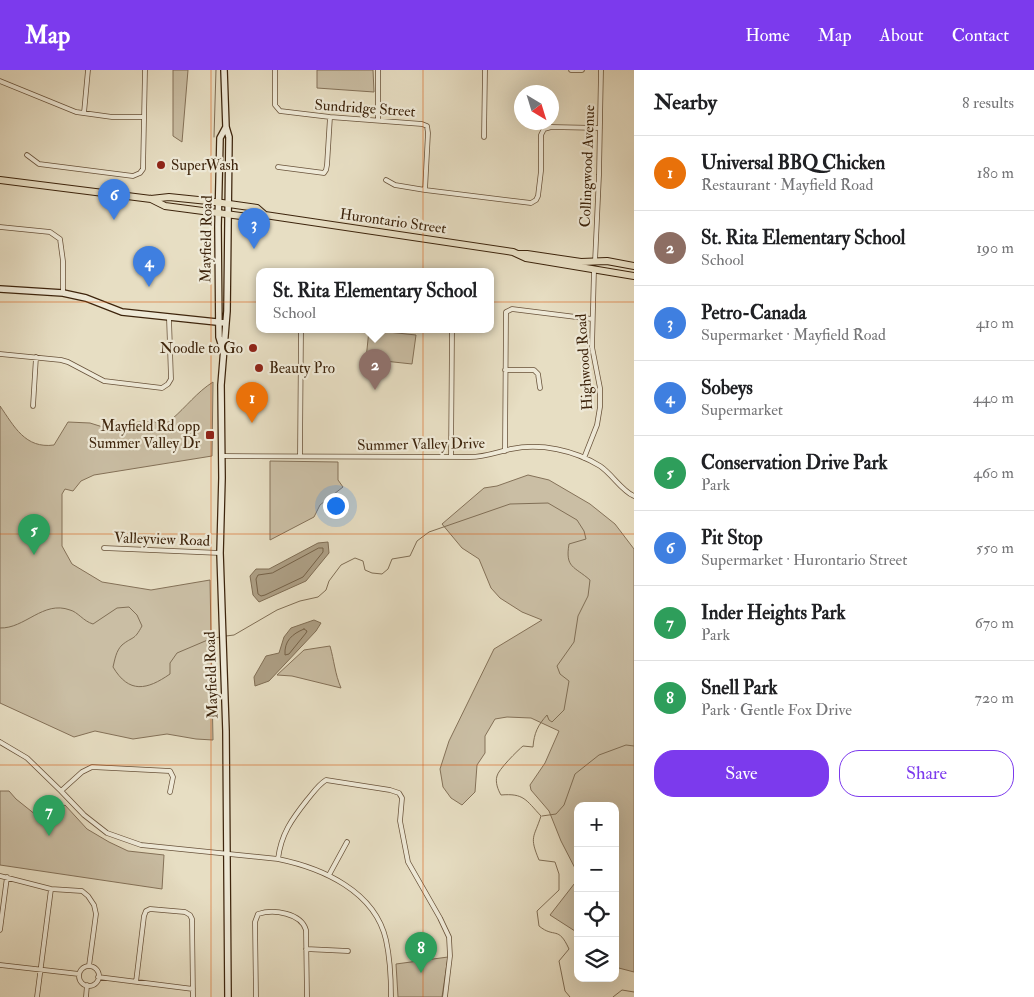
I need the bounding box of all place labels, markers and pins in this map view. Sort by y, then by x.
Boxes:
place label: SuperWash [171,156,239,176]
marker: SuperWash [155,159,167,171]
pin: 6 [98,179,130,220]
pin: 3 [238,208,270,249]
pin: 4 [133,246,165,287]
place label: Noodle to Go [160,339,243,358]
marker: Noodle to Go [247,342,259,354]
pin: 2 [359,349,391,390]
place label: Beauty Pro [269,359,335,378]
marker: Beauty Pro [253,362,265,374]
pin: 1 [236,382,268,423]
place label: Mayfield Rd opp Summer Valley Dr [89,417,200,453]
marker: Mayfield Rd opp Summer Valley Dr [204,429,216,441]
pin: 5 [18,514,50,555]
pin: 7 [33,795,65,836]
pin: 8 [405,932,437,973]

